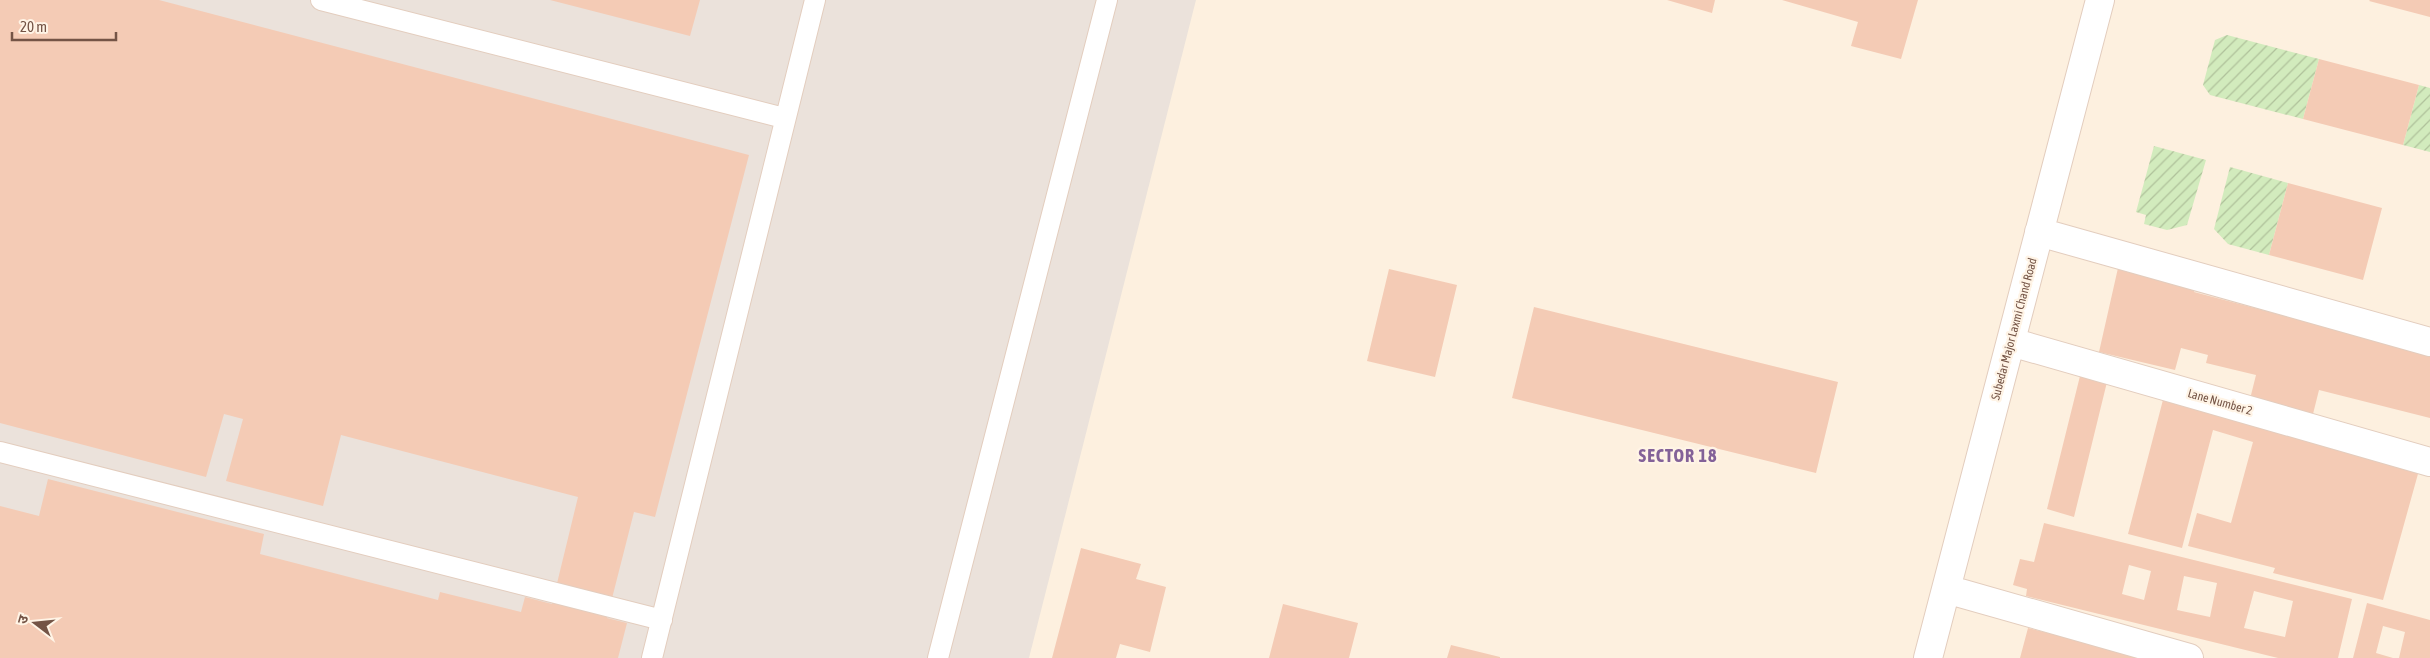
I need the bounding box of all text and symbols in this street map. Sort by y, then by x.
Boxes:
scale bar [12,10,116,42]
text: 20 m [20,18,47,35]
street label: Subedar Major Laxmi Chand Road [1988,256,2040,402]
street label: Lane Number 2 [2186,386,2254,418]
district label: SECTOR 18 [1639,445,1717,466]
north arrow [10,598,60,648]
text: उ [14,613,32,626]

